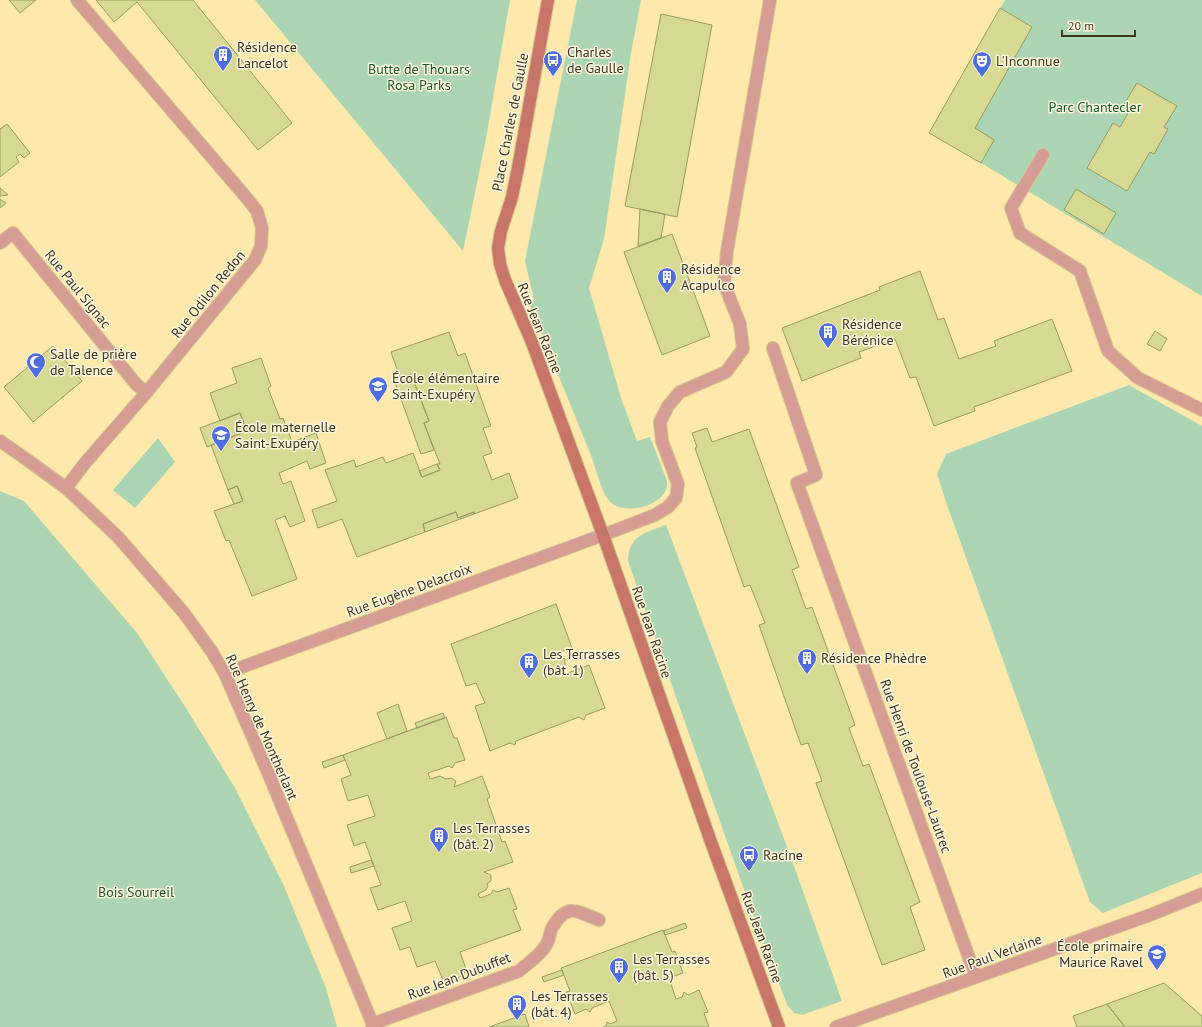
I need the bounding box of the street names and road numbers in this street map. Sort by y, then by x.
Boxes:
street label: Place Charles de Gaulle [488,51,532,193]
street label: Rue Paul Signac [41,246,115,332]
street label: Rue Odilon Redon [167,246,249,342]
street label: Rue Jean Racine [514,280,566,376]
street label: Rue Eugène Delacroix [344,559,474,621]
street label: Rue Jean Racine [628,584,676,680]
street label: Rue Henry de Montherlant [222,651,302,803]
street label: Rue Henri de Toulouse-Lautrec [876,677,956,855]
street label: Rue Jean Racine [737,889,787,985]
street label: Rue Paul Verlaine [940,930,1044,982]
street label: Rue Jean Dubuffet [405,948,513,1004]

